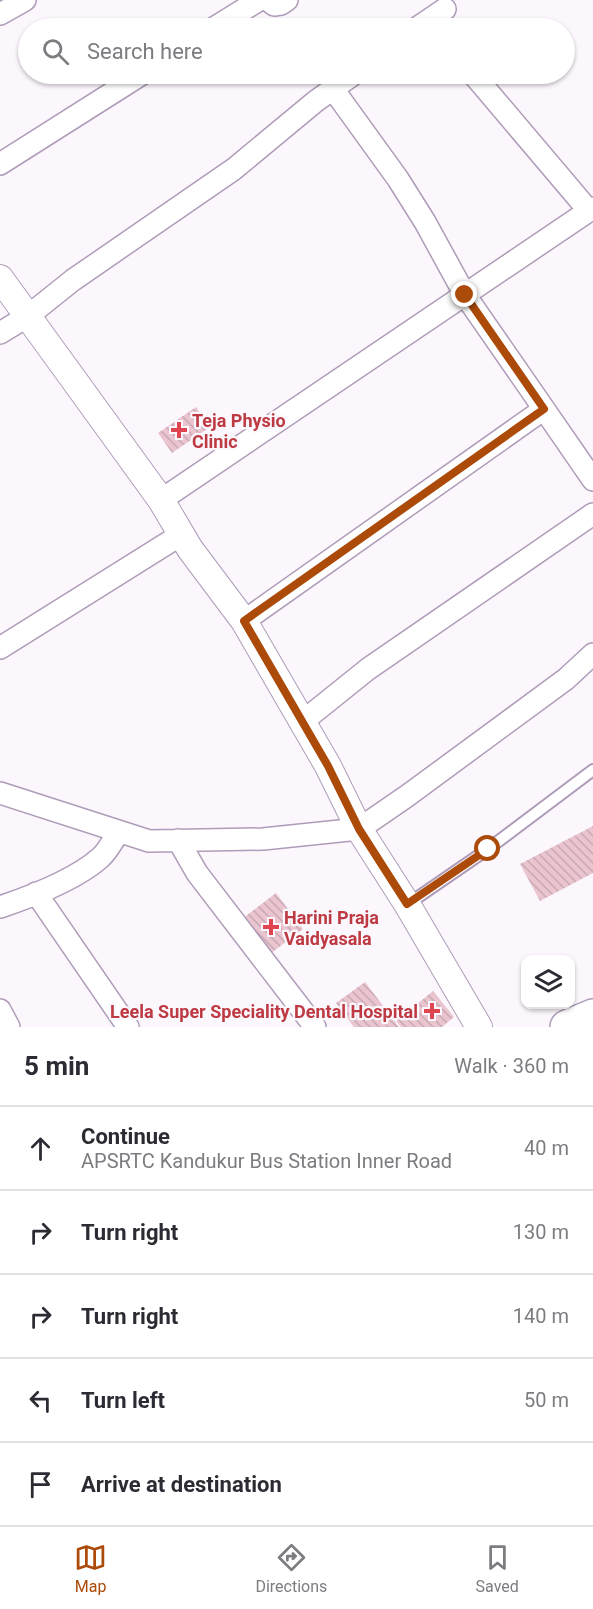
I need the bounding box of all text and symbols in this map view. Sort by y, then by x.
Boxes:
search box [18,18,575,84]
icon: search [39,35,72,68]
text: Search here [87,39,203,64]
route end [451,281,477,307]
place label: Teja Physio Clinic [192,410,286,452]
marker: Teja Physio Clinic [170,421,188,439]
route start [474,835,500,861]
place label: Harini Praja Vaidyasala [284,907,379,949]
marker: Harini Praja Vaidyasala [262,918,280,936]
map controls [521,955,575,1009]
button: layers [521,955,575,1009]
place label: Leela Super Speciality Dental Hospital [110,1001,418,1022]
marker: Leela Super Speciality Dental Hospital [423,1002,441,1020]
text: 5 min [24,1051,89,1081]
text: Walk · 360 m [454,1054,569,1078]
text: Continue [81,1124,170,1149]
icon: ahead [24,1132,57,1165]
text: 40 m [524,1136,569,1160]
text: APSRTC Kandukur Bus Station Inner Road [81,1149,452,1173]
icon: right [24,1216,57,1249]
text: Turn right [81,1220,178,1245]
text: 130 m [513,1220,569,1244]
icon: right [24,1300,57,1333]
text: Turn right [81,1304,178,1329]
text: 140 m [513,1304,569,1328]
icon: left [24,1384,57,1417]
text: Turn left [81,1388,165,1413]
text: 50 m [524,1388,569,1412]
icon: arrive [24,1468,57,1501]
text: Arrive at destination [81,1472,282,1497]
tab: Map [74,1541,107,1596]
tab: Directions [255,1541,327,1596]
tab: Saved [476,1541,519,1596]

